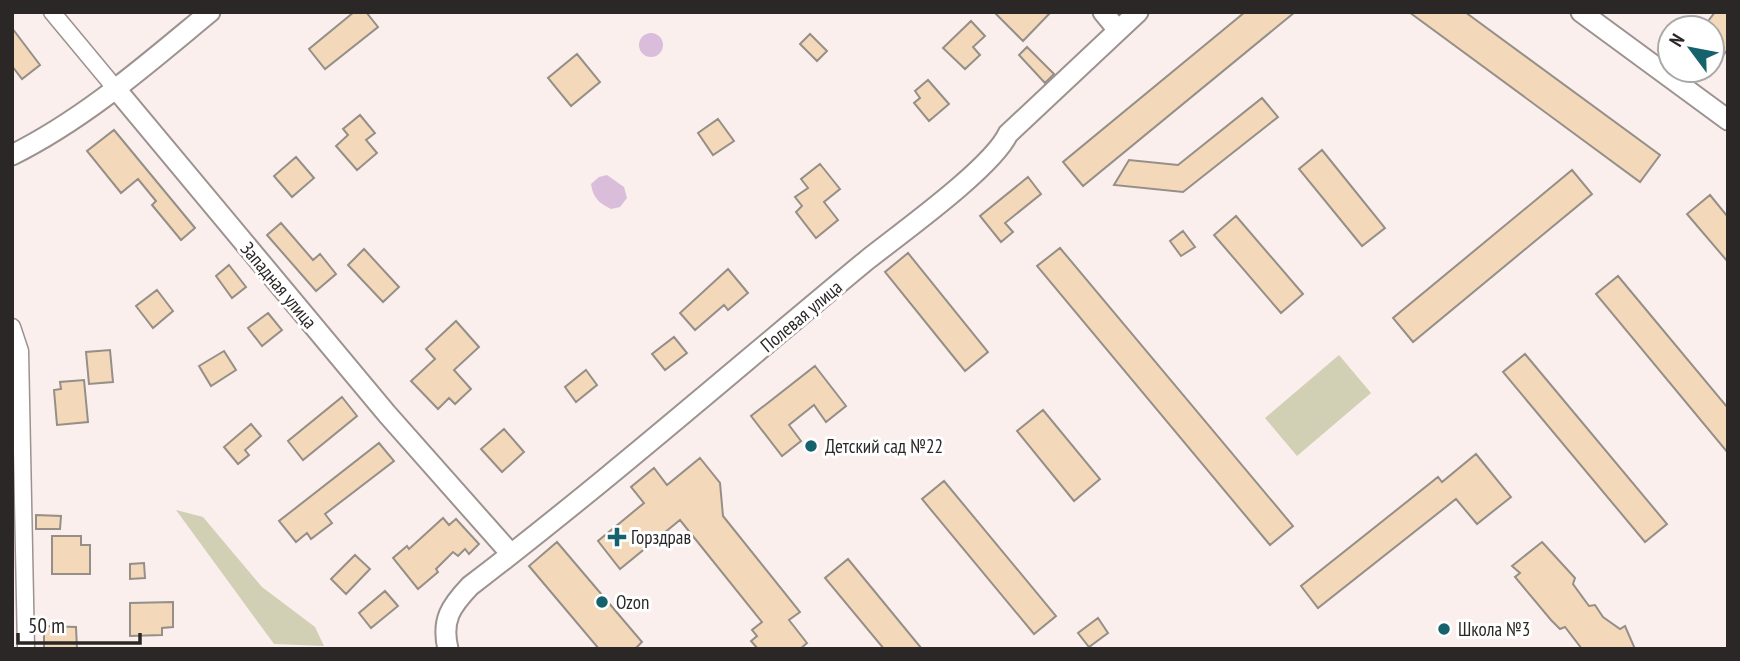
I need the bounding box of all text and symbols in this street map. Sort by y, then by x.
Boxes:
north arrow [1656,14,1726,84]
text: N [1664,29,1689,51]
street label: Западная улица [236,237,322,333]
street label: Полевая улица [755,275,847,357]
place label: Детский сад №22 [825,434,943,458]
marker: Детский сад №22 [803,438,819,454]
place label: Горздрав [631,525,691,549]
marker: Горздрав [609,529,625,545]
place label: Ozon [616,590,649,614]
marker: Ozon [594,594,610,610]
scale bar [18,602,140,646]
text: 50 m [28,612,65,639]
place label: Школа №3 [1458,617,1530,641]
marker: Школа №3 [1436,621,1452,637]

